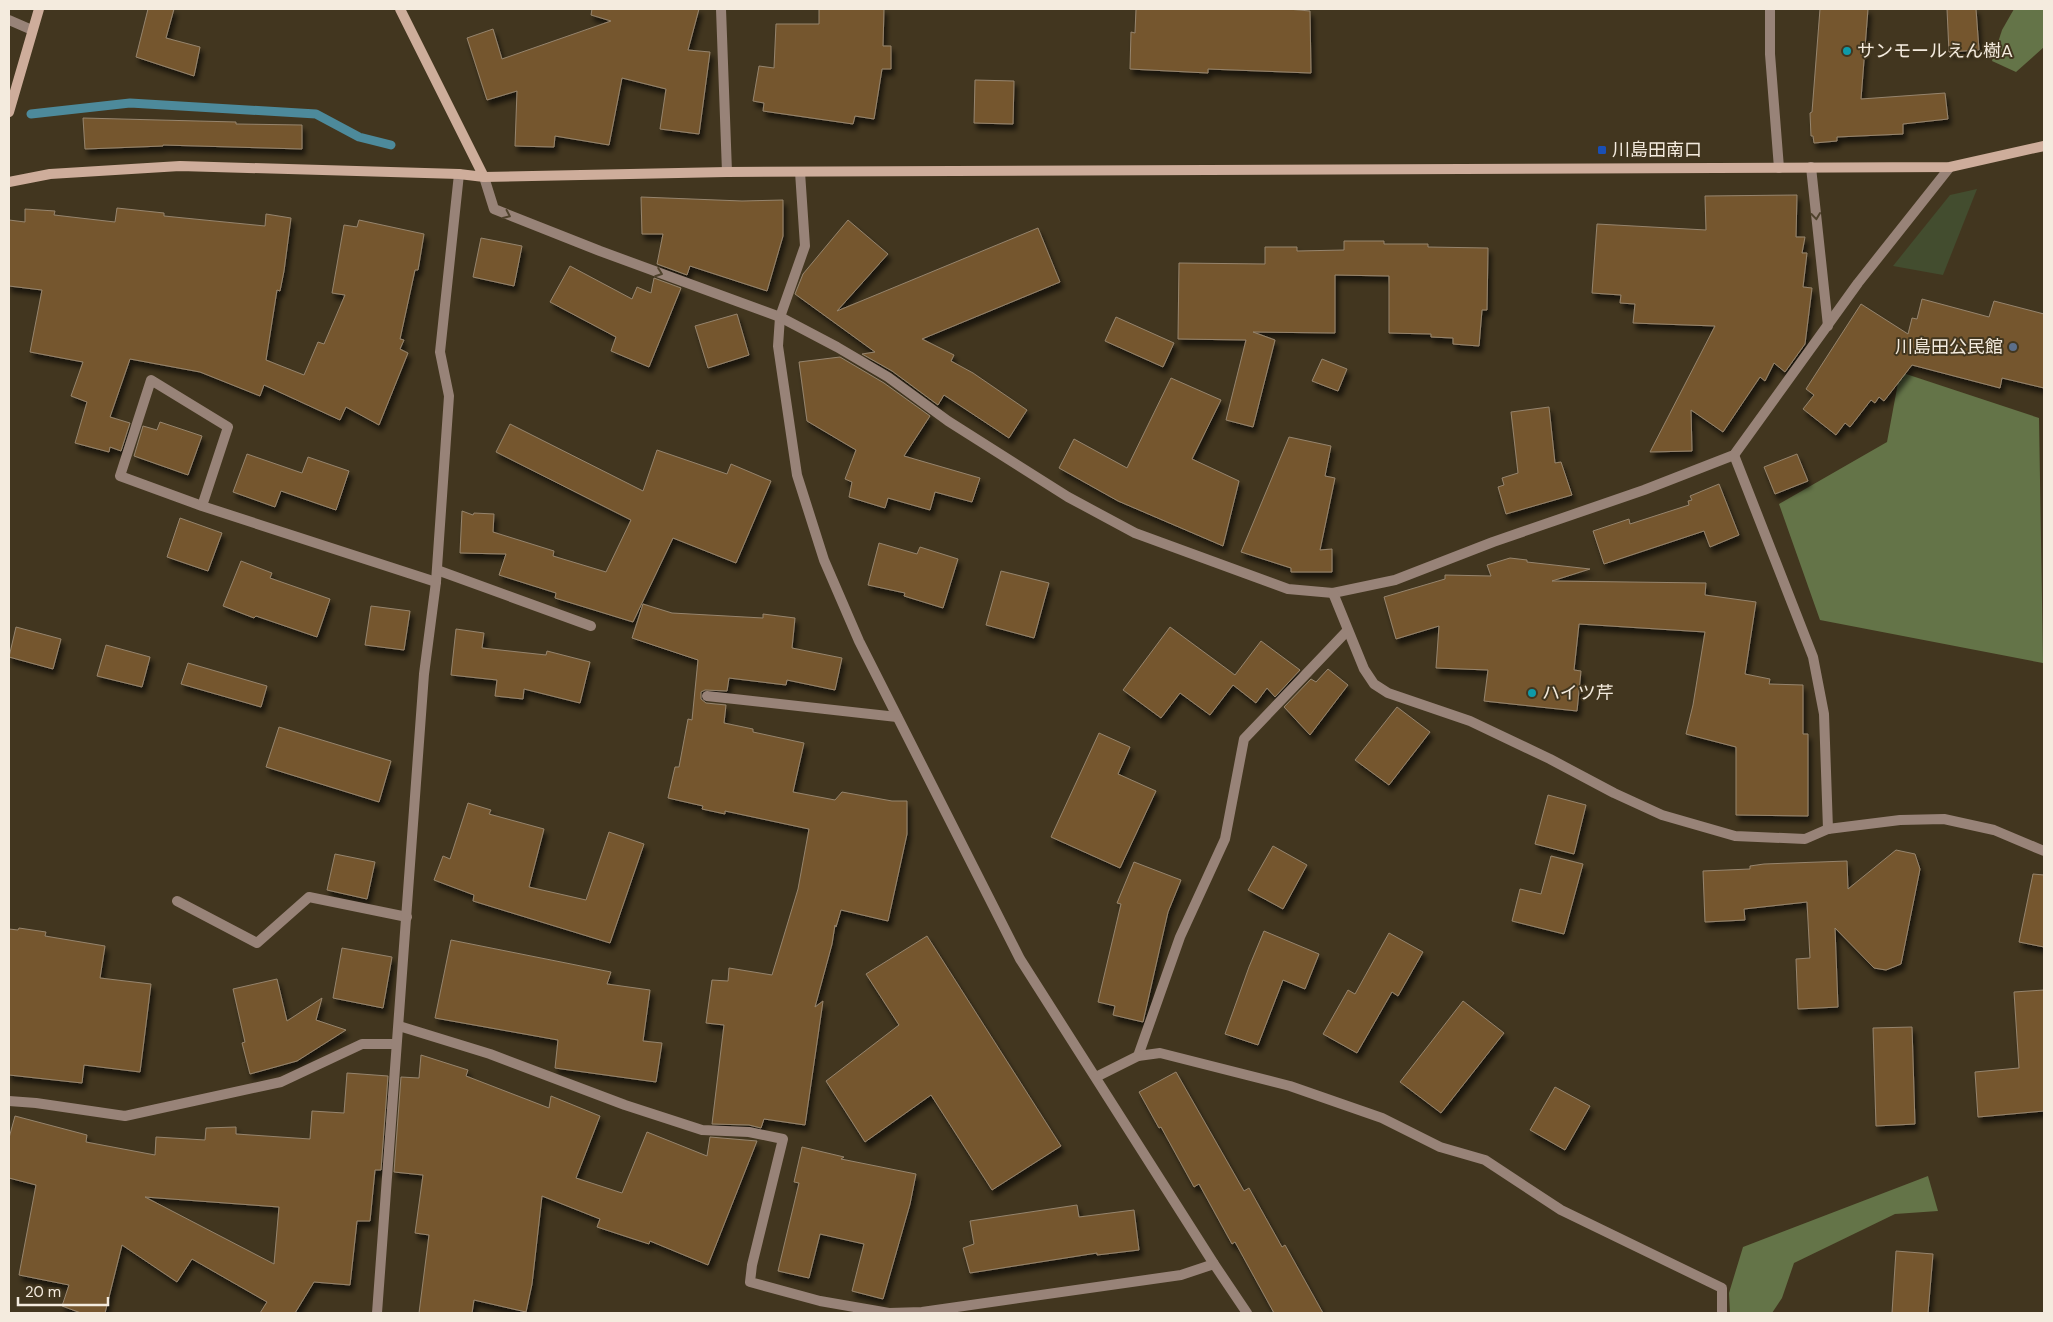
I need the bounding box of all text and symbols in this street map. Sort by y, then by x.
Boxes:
place label: サンモールえん樹A [1857,39,2013,63]
marker: サンモールえん樹A [1841,45,1853,57]
place label: 川島田南口 [1612,138,1702,162]
marker: 川島田南口 [1596,144,1608,156]
one-way arrow [502,209,511,220]
one-way arrow [1810,212,1821,220]
one-way arrow [654,267,663,277]
place label: 川島田公民館 [1895,335,2003,359]
marker: 川島田公民館 [2007,341,2019,353]
place label: ハイツ芹 [1542,681,1614,705]
marker: ハイツ芹 [1526,687,1538,699]
scale bar [18,1274,108,1306]
text: 20 m [25,1282,61,1302]

